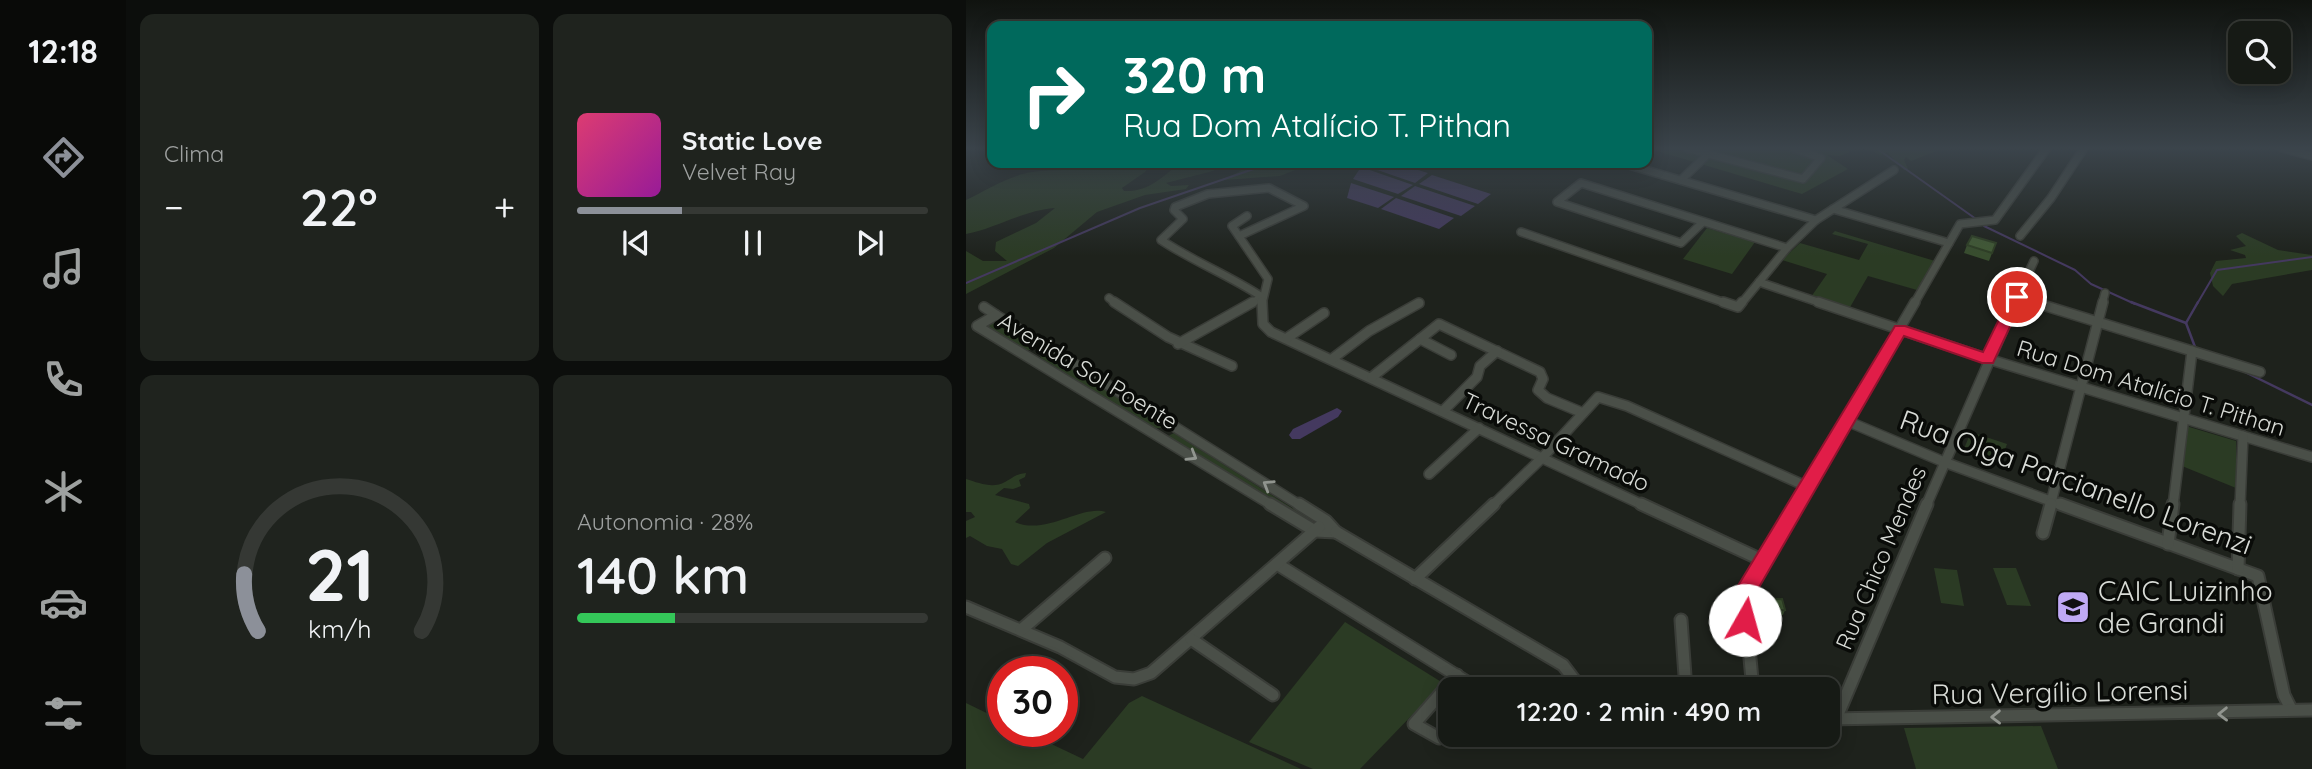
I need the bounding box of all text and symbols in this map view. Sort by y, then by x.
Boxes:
map controls [2228,21,2291,84]
button: search [2228,21,2291,84]
text: 12:18 [28,31,98,71]
text: 320 m [1123,44,1266,105]
icon: right [1008,49,1099,140]
text: Rua Dom Atalício T. Pithan [1123,105,1511,145]
text: Static Love [682,124,823,157]
icon: directions [39,133,88,182]
text: Clima [164,139,224,168]
text: Velvet Ray [682,157,796,186]
text: 22° [300,174,378,239]
text: − [164,183,184,231]
text: + [494,183,515,231]
icon: previous [617,224,655,262]
icon: pause [734,224,772,262]
icon: next [851,224,889,262]
icon: music [39,244,88,293]
pin [1987,267,2047,327]
icon: arrive [1998,278,2036,316]
street label: Avenida Sol Poente [993,306,1183,436]
street label: Rua Dom Atalício T. Pithan [2014,333,2289,442]
icon: phone [39,355,88,404]
street label: Travessa Gramado [1458,386,1654,498]
street label: Rua Olga Parcianello Lorenzi [1895,401,2257,562]
one-way arrow [1185,448,1198,461]
street label: Rua Chico Mendes [1829,462,1932,654]
icon: climate [39,467,88,516]
one-way arrow [1263,481,1276,494]
text: Autonomia · 28% [577,507,753,536]
text: 21 [305,528,374,619]
text: 140 km [577,542,749,607]
place label: CAIC Luizinho de Grandi [2098,573,2273,640]
icon: car [39,578,88,627]
position arrow [1708,583,1782,657]
school or university icon: CAIC Luizinho de Grandi [2054,588,2092,626]
text: km/h [308,613,371,644]
speed limit sign: 30 [987,656,1078,747]
street label: Rua Vergílio Lorensi [1931,672,2189,711]
icon: filters [39,689,88,738]
text: 12:20 · 2 min · 490 m [1517,695,1761,728]
one-way arrow [2218,706,2228,722]
one-way arrow [1990,709,2001,725]

